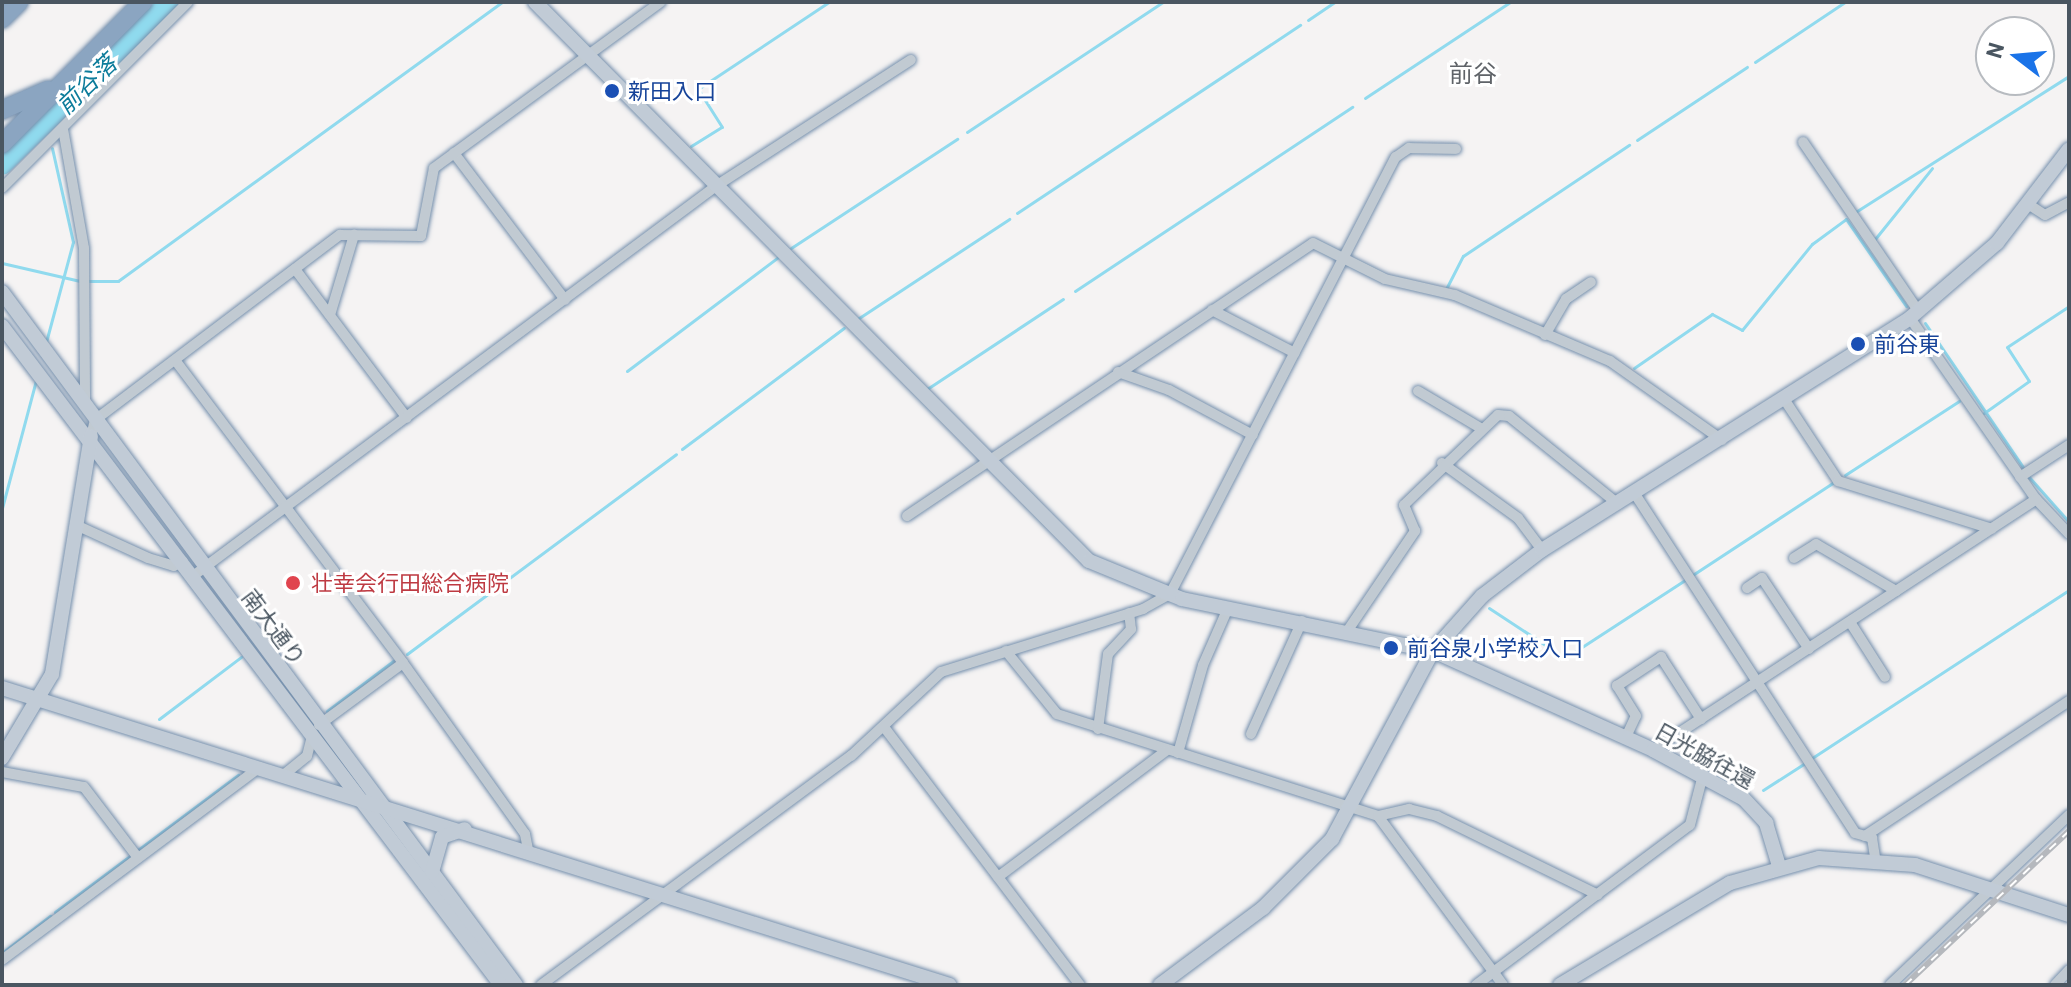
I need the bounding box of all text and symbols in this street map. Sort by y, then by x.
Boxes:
north arrow [1975,16,2055,96]
text: N [1979,39,2008,61]
water label: 前谷落 [50,49,122,119]
district label: 前谷 [1449,59,1497,87]
place label: 新田入口 [628,78,716,104]
marker: 新田入口 [603,82,621,100]
place label: 前谷東 [1874,331,1940,357]
marker: 前谷東 [1849,335,1867,353]
place label: 壮幸会行田総合病院 [311,570,509,596]
marker: 壮幸会行田総合病院 [282,572,304,594]
street label: 南大通り [237,584,311,670]
place label: 前谷泉小学校入口 [1407,635,1583,661]
marker: 前谷泉小学校入口 [1382,639,1400,657]
street label: 日光脇往還 [1650,717,1760,793]

